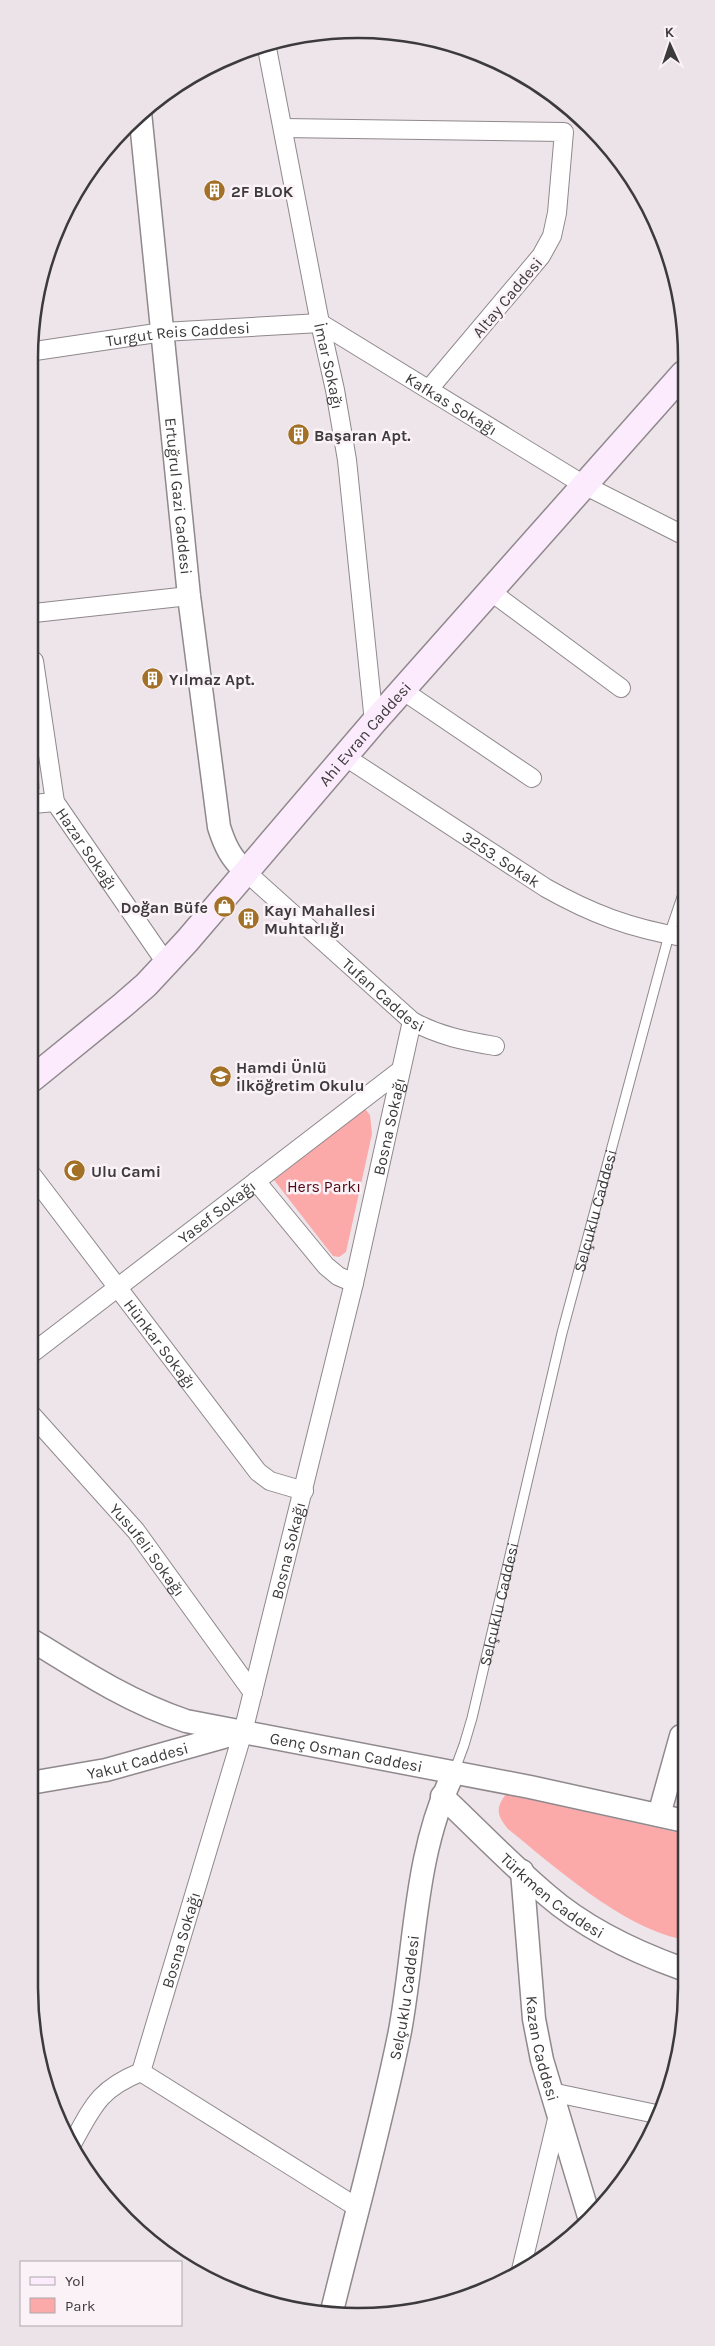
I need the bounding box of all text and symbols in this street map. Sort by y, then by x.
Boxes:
north arrow [645,20,695,70]
text: K [664,24,675,41]
building icon: 2F BLOK [203,179,227,203]
place label: 2F BLOK [231,182,294,201]
street label: Altay Caddesi [468,253,546,341]
street label: Turgut Reis Caddesi [105,318,250,350]
street label: İmar Sokağı [310,321,347,411]
street label: Kafkas Sokağı [402,369,501,439]
street label: Ertuğrul Gazi Caddesi [161,417,196,575]
building icon: Başaran Apt. [286,423,310,447]
place label: Başaran Apt. [314,426,411,445]
building icon: Yılmaz Apt. [141,667,165,691]
place label: Yılmaz Apt. [169,670,255,689]
street label: Ahi Evran Caddesi [315,678,415,790]
street label: Hazar Sokağı [52,804,122,894]
street label: 3253. Sokak [459,827,544,892]
shop icon: Doğan Büfe [212,895,236,919]
place label: Doğan Büfe [121,898,208,917]
place label: Kayı Mahallesi Muhtarlığı [264,901,376,938]
building icon: Kayı Mahallesi Muhtarlığı [236,907,260,931]
street label: Tufan Caddesi [338,954,428,1036]
place label: Hamdi Ünlü İlköğretim Okulu [236,1058,364,1095]
school or university icon: Hamdi Ünlü İlköğretim Okulu [208,1064,232,1088]
street label: Bosna Sokağı [369,1076,409,1177]
street label: Selçuklu Caddesi [570,1147,621,1274]
mosque icon: Ulu Cami [63,1159,87,1183]
place label: Ulu Cami [91,1162,161,1181]
street label: Yasef Sokağı [174,1176,259,1248]
park label: Hers Parkı [287,1177,361,1196]
street label: Hünkar Sokağı [120,1295,200,1393]
street label: Yusufeli Sokağı [106,1499,189,1600]
street label: Bosna Sokağı [267,1500,310,1601]
street label: Selçuklu Caddesi [475,1540,523,1668]
street label: Genç Osman Caddesi [268,1728,424,1776]
street label: Yakut Caddesi [86,1738,191,1783]
street label: Türkmen Caddesi [496,1849,607,1942]
street label: Bosna Sokağı [158,1890,205,1990]
street label: Selçuklu Caddesi [385,1934,423,2062]
street label: Kazan Caddesi [522,1995,563,2104]
legend [20,2261,182,2326]
text: Yol [65,2272,85,2290]
text: Park [65,2297,95,2315]

